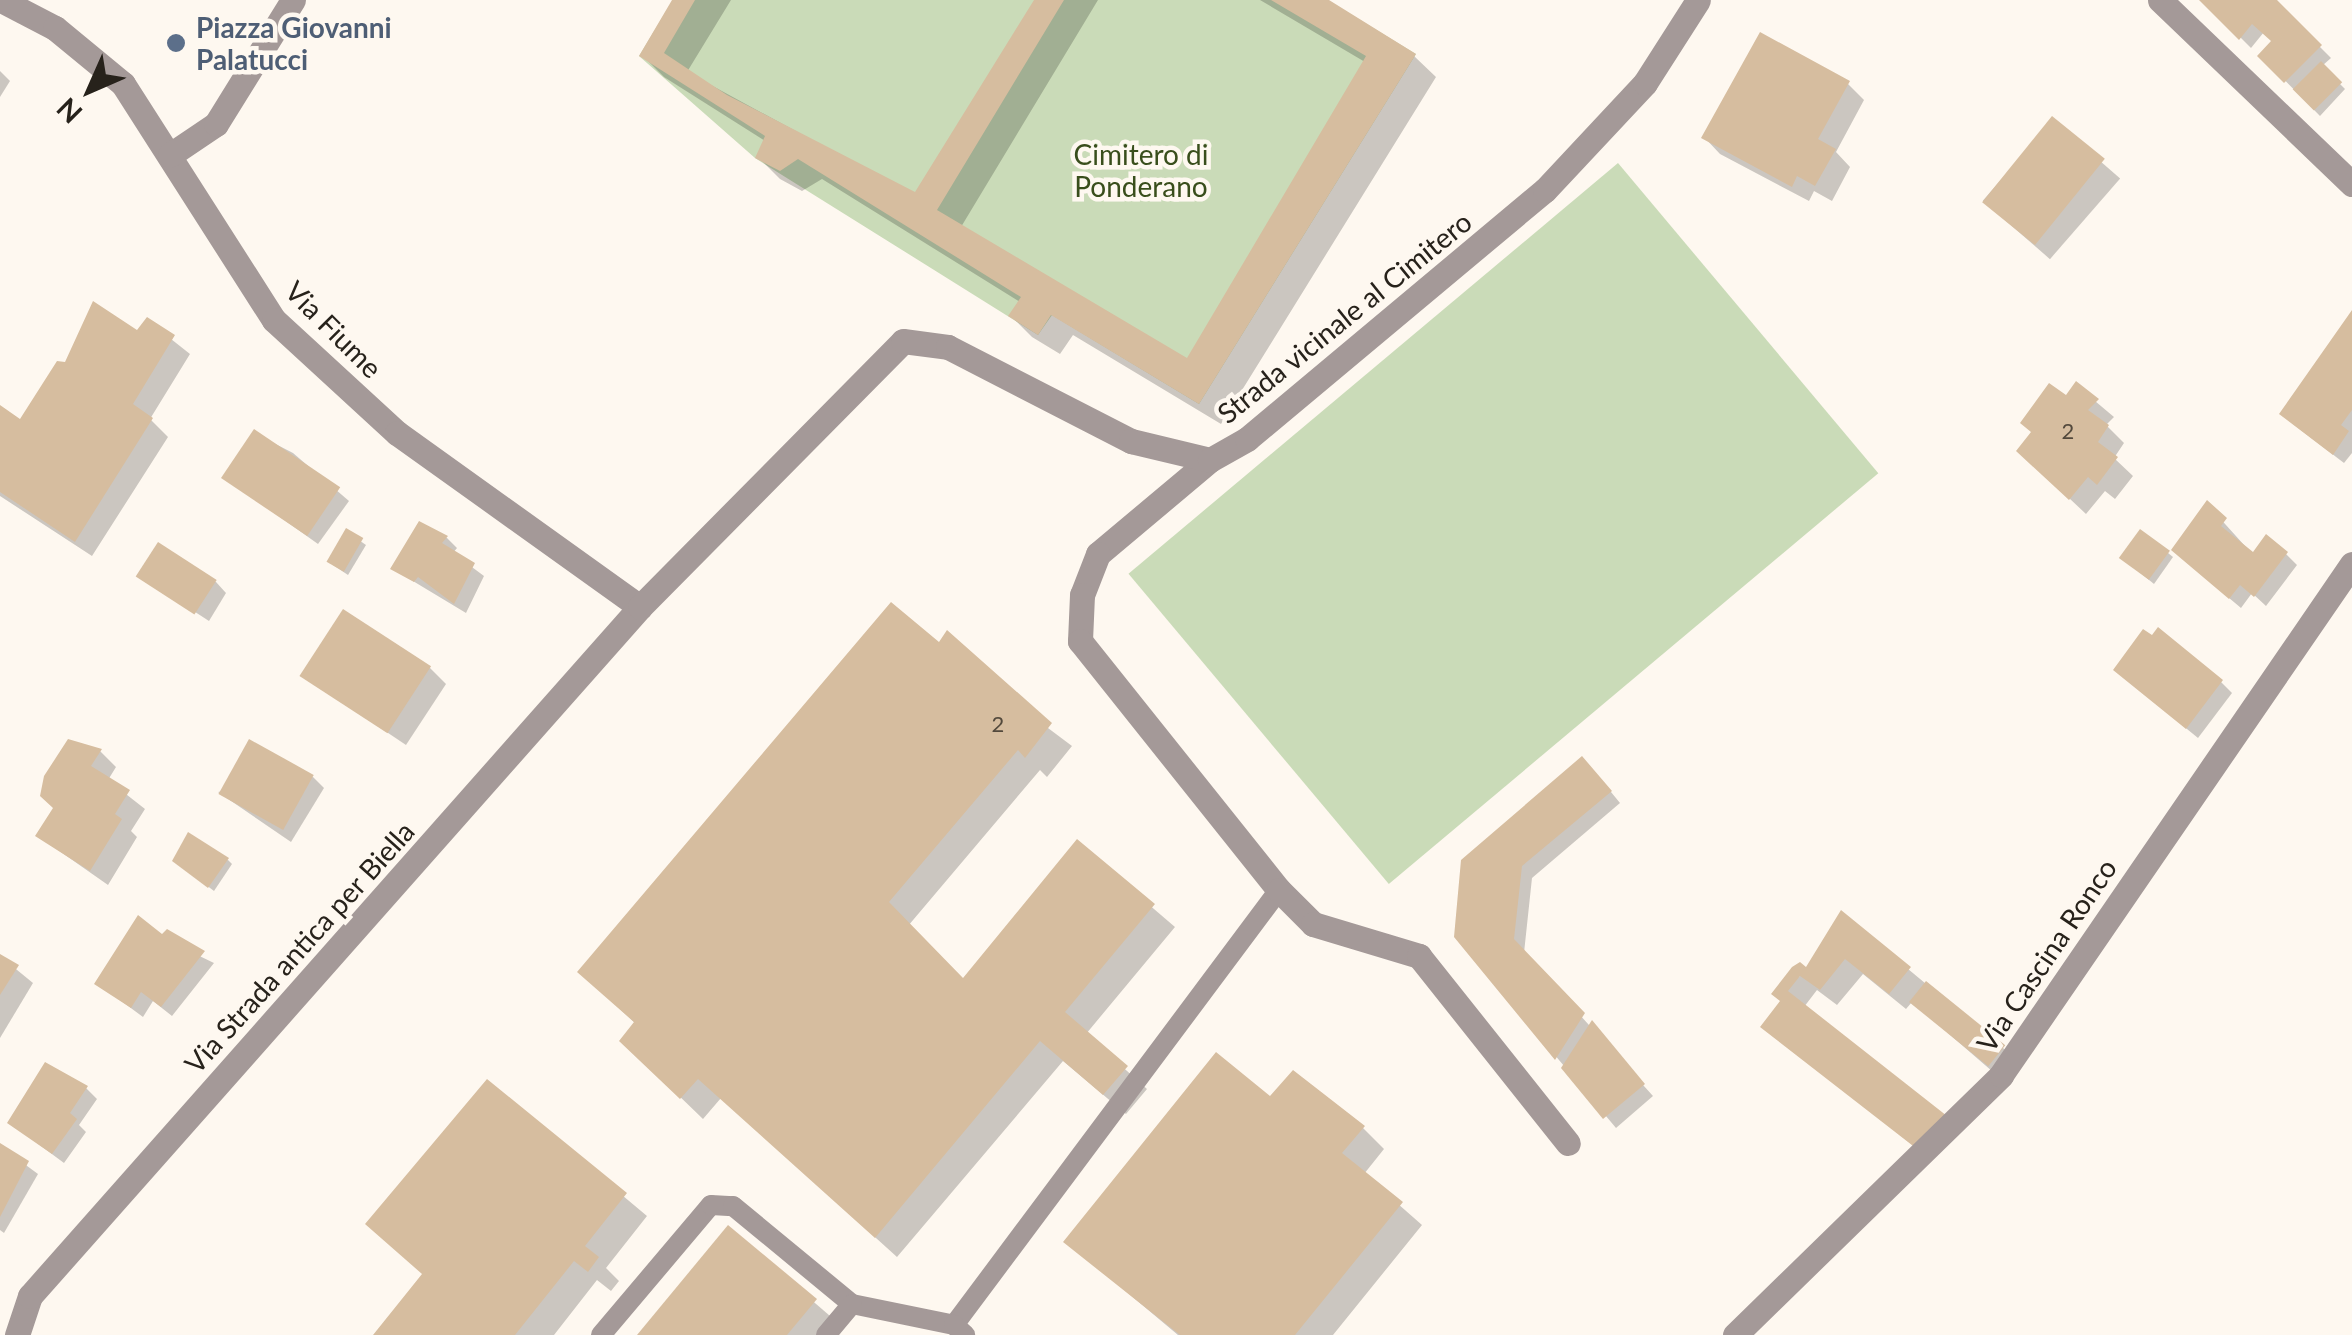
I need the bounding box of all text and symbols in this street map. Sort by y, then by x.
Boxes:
place label: Piazza Giovanni Palatucci [196,10,392,76]
marker: Piazza Giovanni Palatucci [165,32,187,54]
north arrow [40,40,140,140]
text: N [49,92,88,131]
park label: Cimitero di Ponderano [1074,137,1208,203]
street label: Strada vicinale al Cimitero [1210,204,1478,430]
street label: Via Fiume [279,274,389,384]
house number: 2 [2062,418,2074,444]
house number: 2 [992,711,1004,737]
street label: Via Strada antica per Biella [177,814,421,1080]
street label: Via Cascina Ronco [1969,852,2123,1058]

